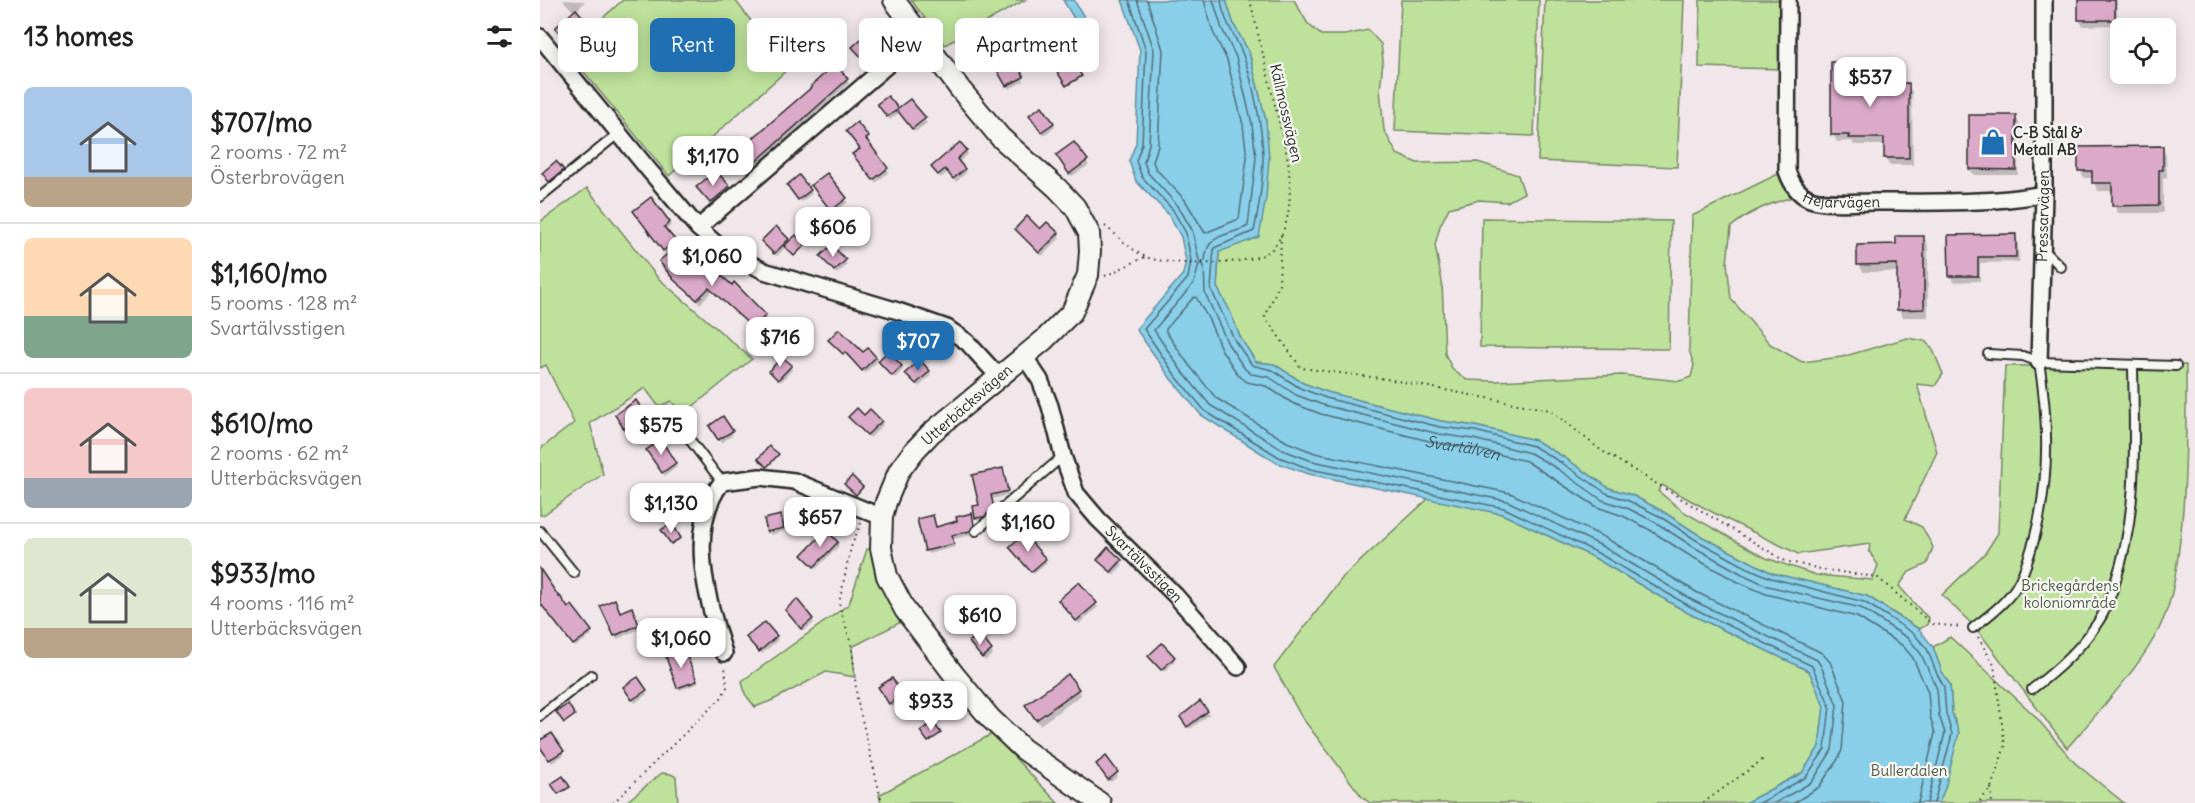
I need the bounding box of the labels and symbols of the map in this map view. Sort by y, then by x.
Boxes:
pin: $537 [1834,57,1906,108]
street label: Källmossvägen [1266,62,1307,164]
place label: C-B Stål & Metall AB [2013,123,2083,159]
shop icon: C-B Stål & Metall AB [1978,127,2008,157]
pin: $1,170 [664,136,762,187]
street label: Pressarvägen [2032,170,2053,262]
street label: Hejarvägen [1800,187,1880,212]
pin: $606 [797,207,869,258]
pin: $1,060 [663,236,761,287]
pin: $716 [744,317,816,368]
pin: $707 [882,321,954,372]
street label: Utterbäcksvägen [917,360,1016,449]
pin: $575 [625,405,697,456]
water label: Svartälven [1423,430,1503,465]
pin: $1,130 [622,483,720,534]
pin: $657 [784,497,856,548]
pin: $1,160 [979,502,1077,553]
street label: Svartälvsstigen [1101,521,1187,606]
park label: Brickegårdens koloniområde [2021,576,2119,612]
pin: $610 [944,595,1016,646]
pin: $1,060 [632,618,730,669]
pin: $933 [895,681,967,732]
park label: Bullerdalen [1871,761,1948,780]

